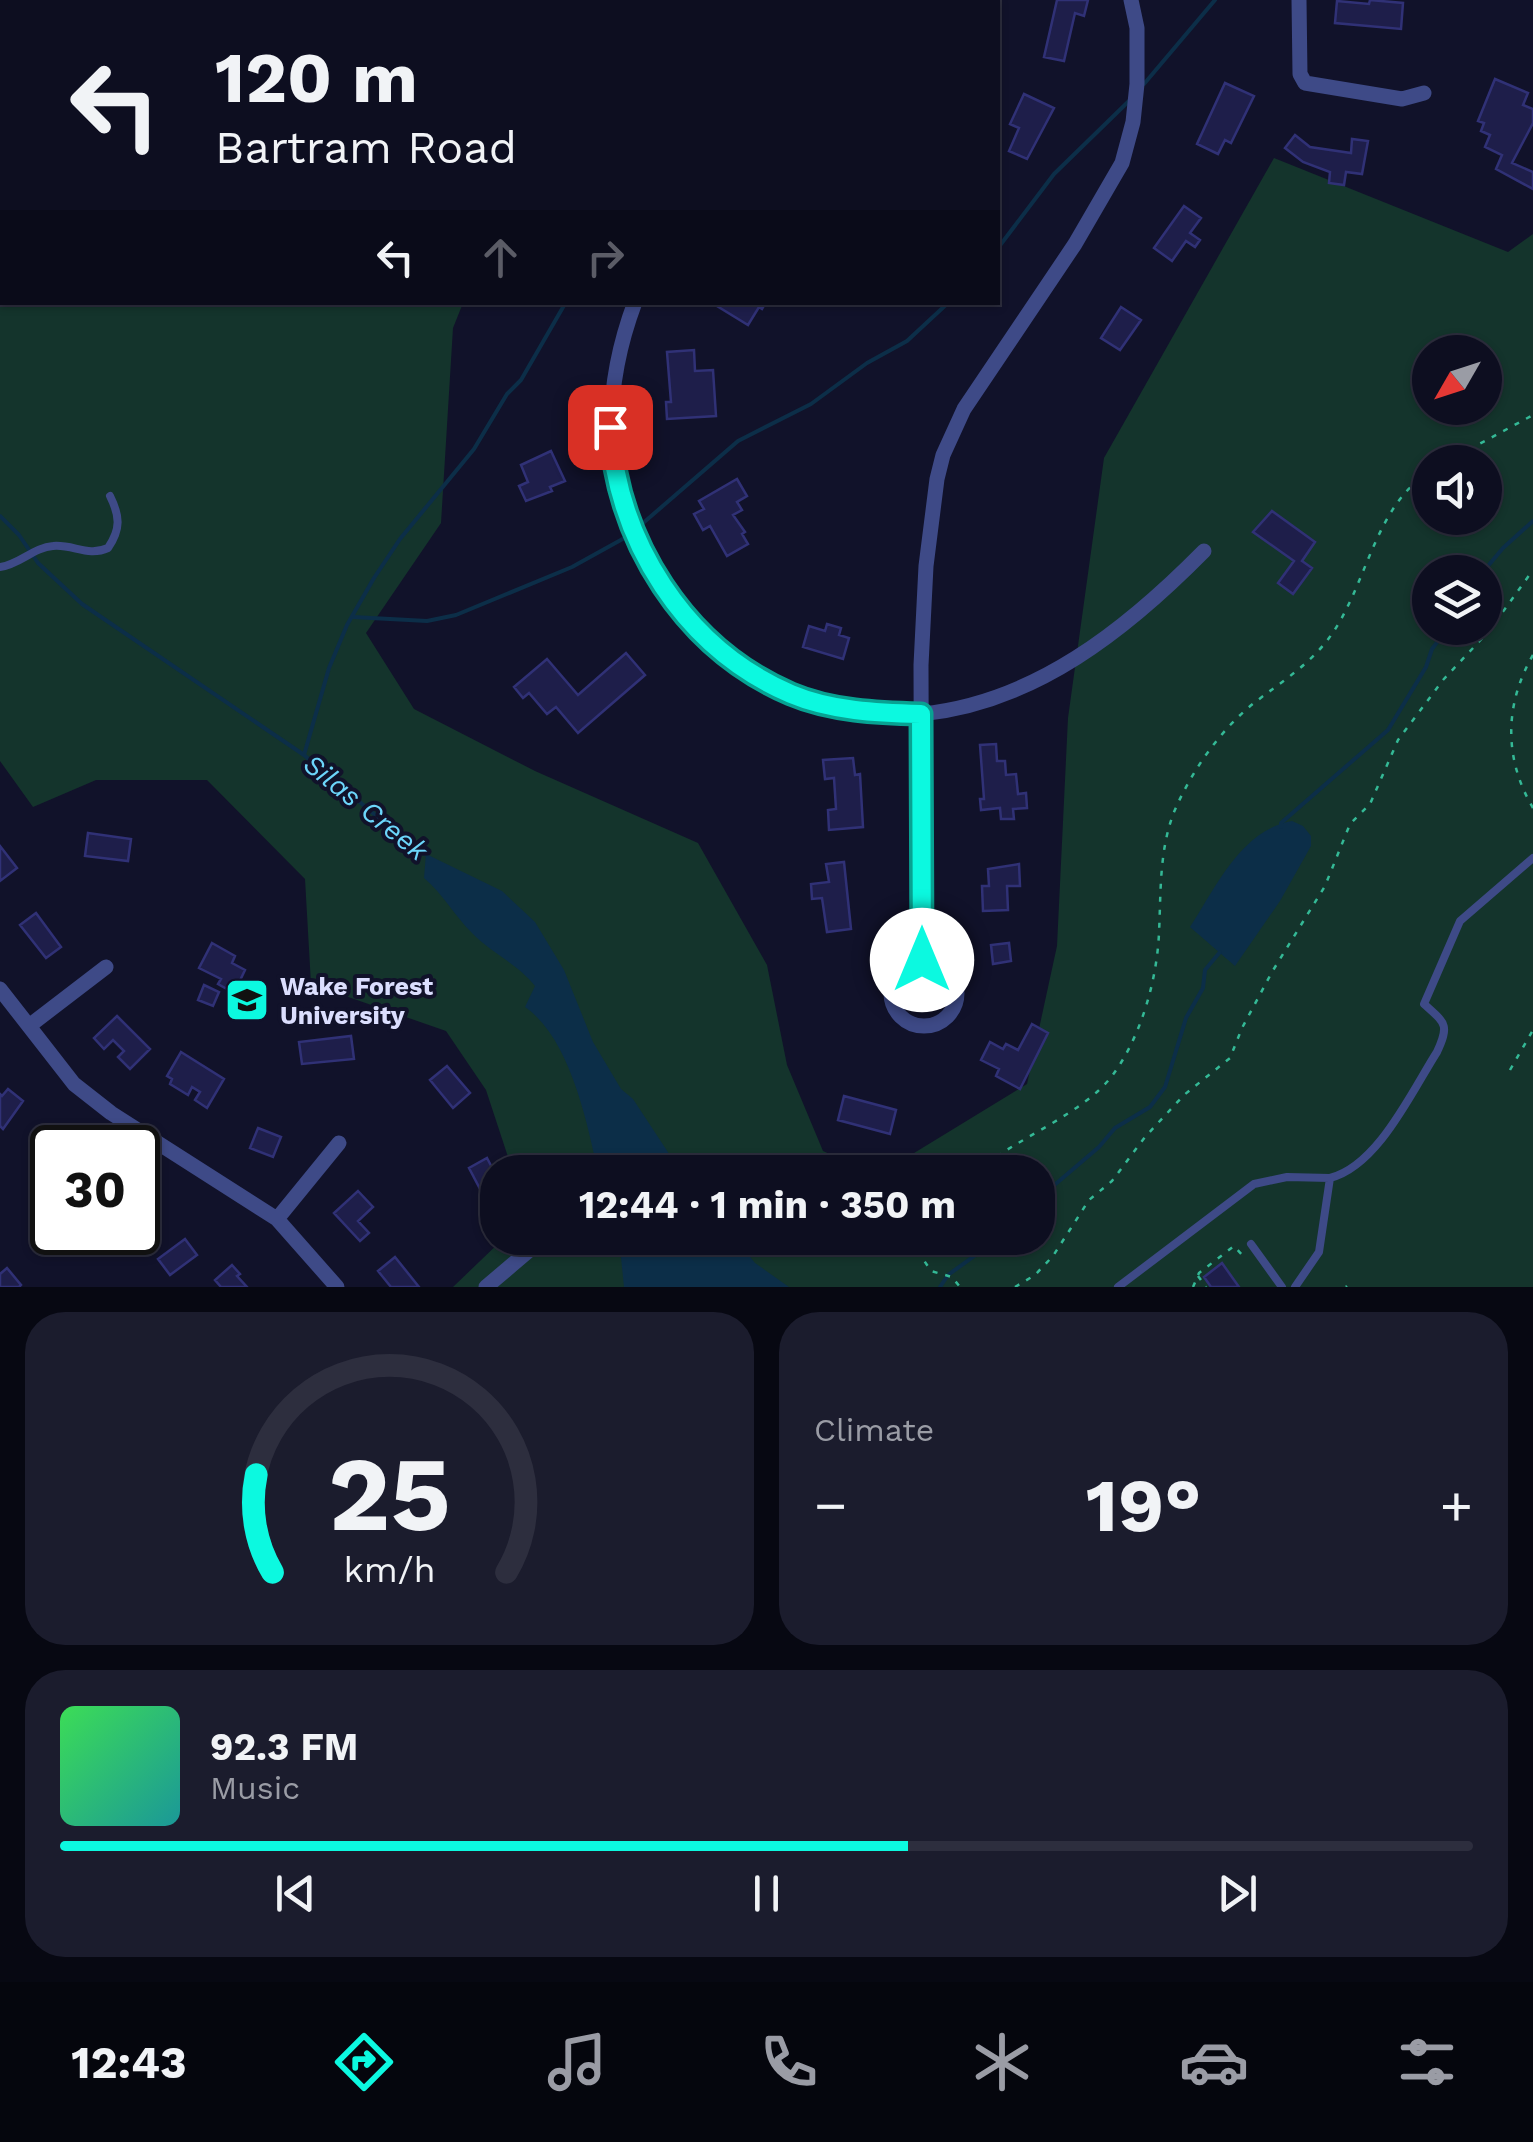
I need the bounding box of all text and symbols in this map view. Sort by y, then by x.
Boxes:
text: 120 m [215,37,418,119]
icon: left [50,40,180,170]
text: Bartram Road [215,121,517,174]
icon: left [368,230,423,285]
icon: ahead [473,230,528,285]
icon: right [578,230,633,285]
north arrow [1412,335,1502,425]
map controls [1412,335,1502,645]
pin [568,385,653,470]
icon: arrive [583,400,638,455]
button: sound [1412,445,1502,535]
button: layers [1412,555,1502,645]
water label: Silas Creek [297,747,435,868]
position arrow [870,908,974,1012]
place label: Wake Forest University [280,972,433,1030]
school or university icon: Wake Forest University [224,977,270,1023]
speed limit sign: 30 [30,1125,160,1255]
text: 12:44 · 1 min · 350 m [579,1183,956,1227]
text: Climate [814,1411,934,1449]
text: 25 [328,1433,451,1555]
text: 19° [1086,1461,1201,1549]
text: − [814,1473,847,1537]
text: + [1440,1473,1473,1537]
text: km/h [343,1549,436,1591]
text: 92.3 FM [210,1725,358,1769]
text: Music [210,1769,300,1807]
icon: previous [268,1866,323,1921]
icon: pause [739,1866,794,1921]
icon: next [1210,1866,1265,1921]
icon: directions [329,2027,399,2097]
icon: music [542,2027,612,2097]
icon: phone [754,2027,824,2097]
icon: climate [967,2027,1037,2097]
icon: car [1179,2027,1249,2097]
icon: filters [1392,2027,1462,2097]
text: 12:43 [71,2036,187,2089]

